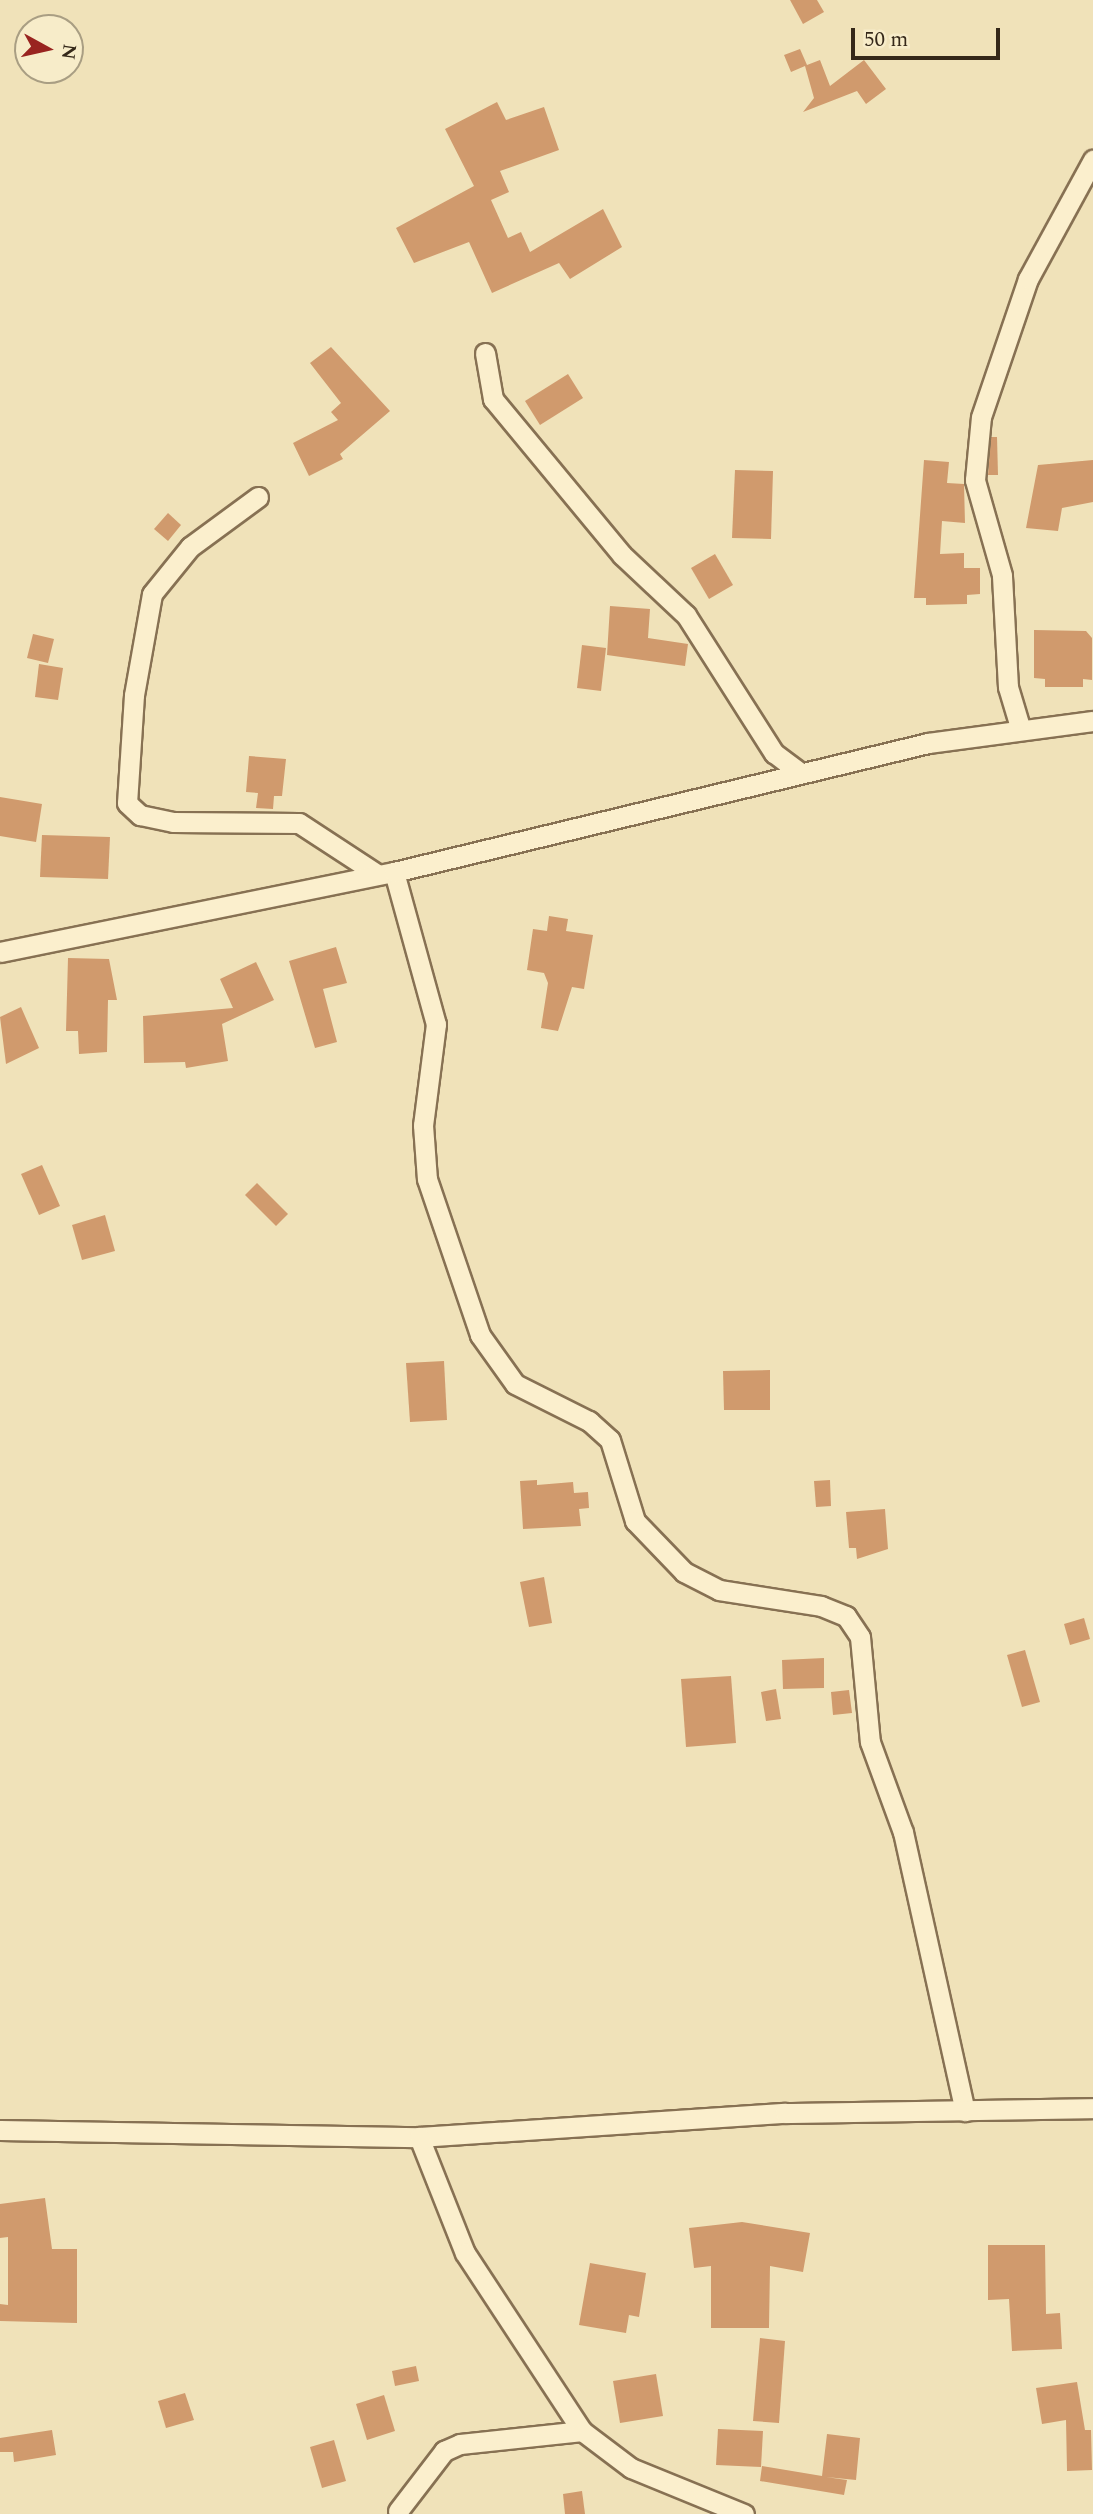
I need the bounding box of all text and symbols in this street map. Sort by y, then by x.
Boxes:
north arrow [14,14,84,84]
scale bar [855,14,1004,58]
text: 50 m [864,24,908,56]
text: N [53,42,84,61]

